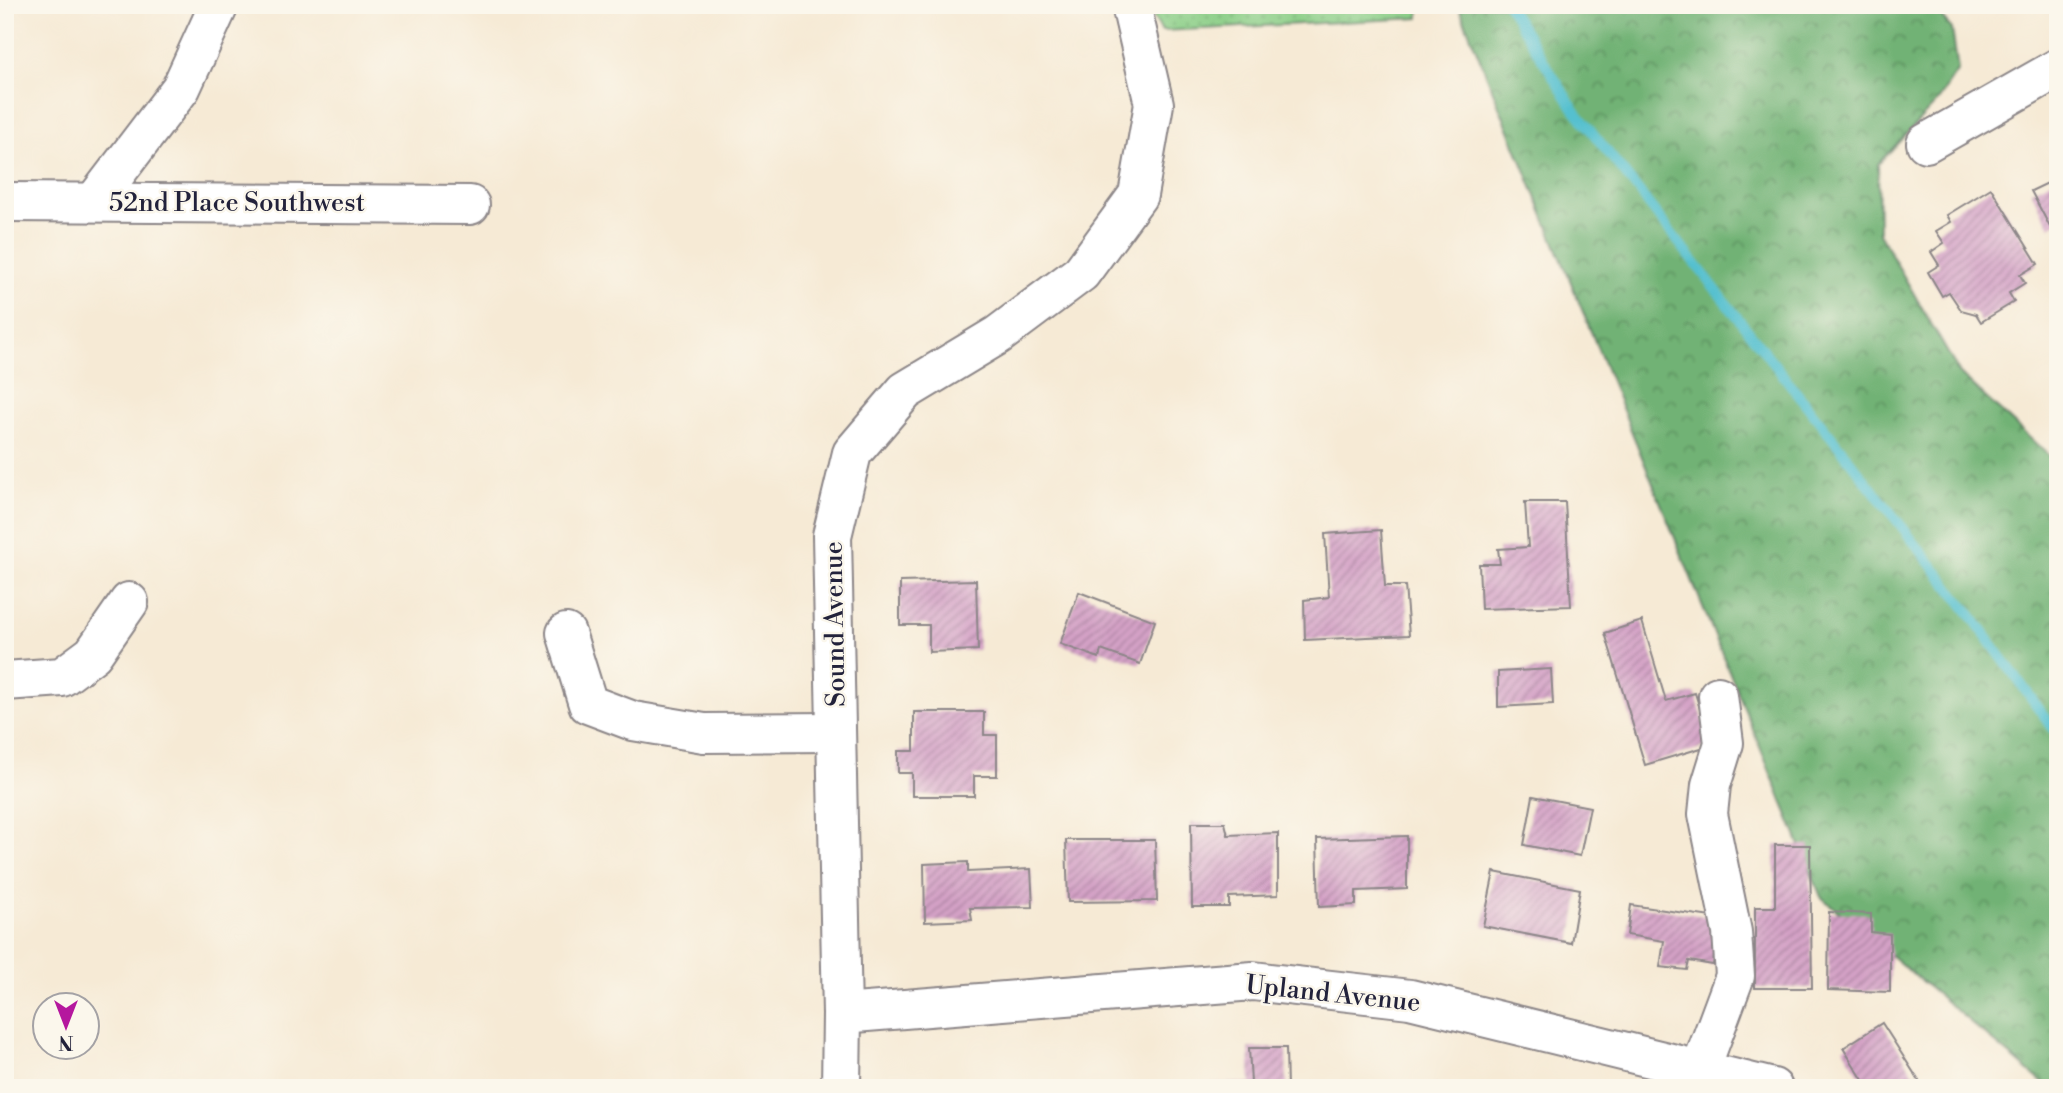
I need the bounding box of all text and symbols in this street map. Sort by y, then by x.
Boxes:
street label: 52nd Place Southwest [109,187,365,219]
street label: Sound Avenue [818,541,852,707]
street label: Upland Avenue [1244,969,1422,1019]
north arrow [32,992,102,1062]
text: N [58,1030,74,1054]

